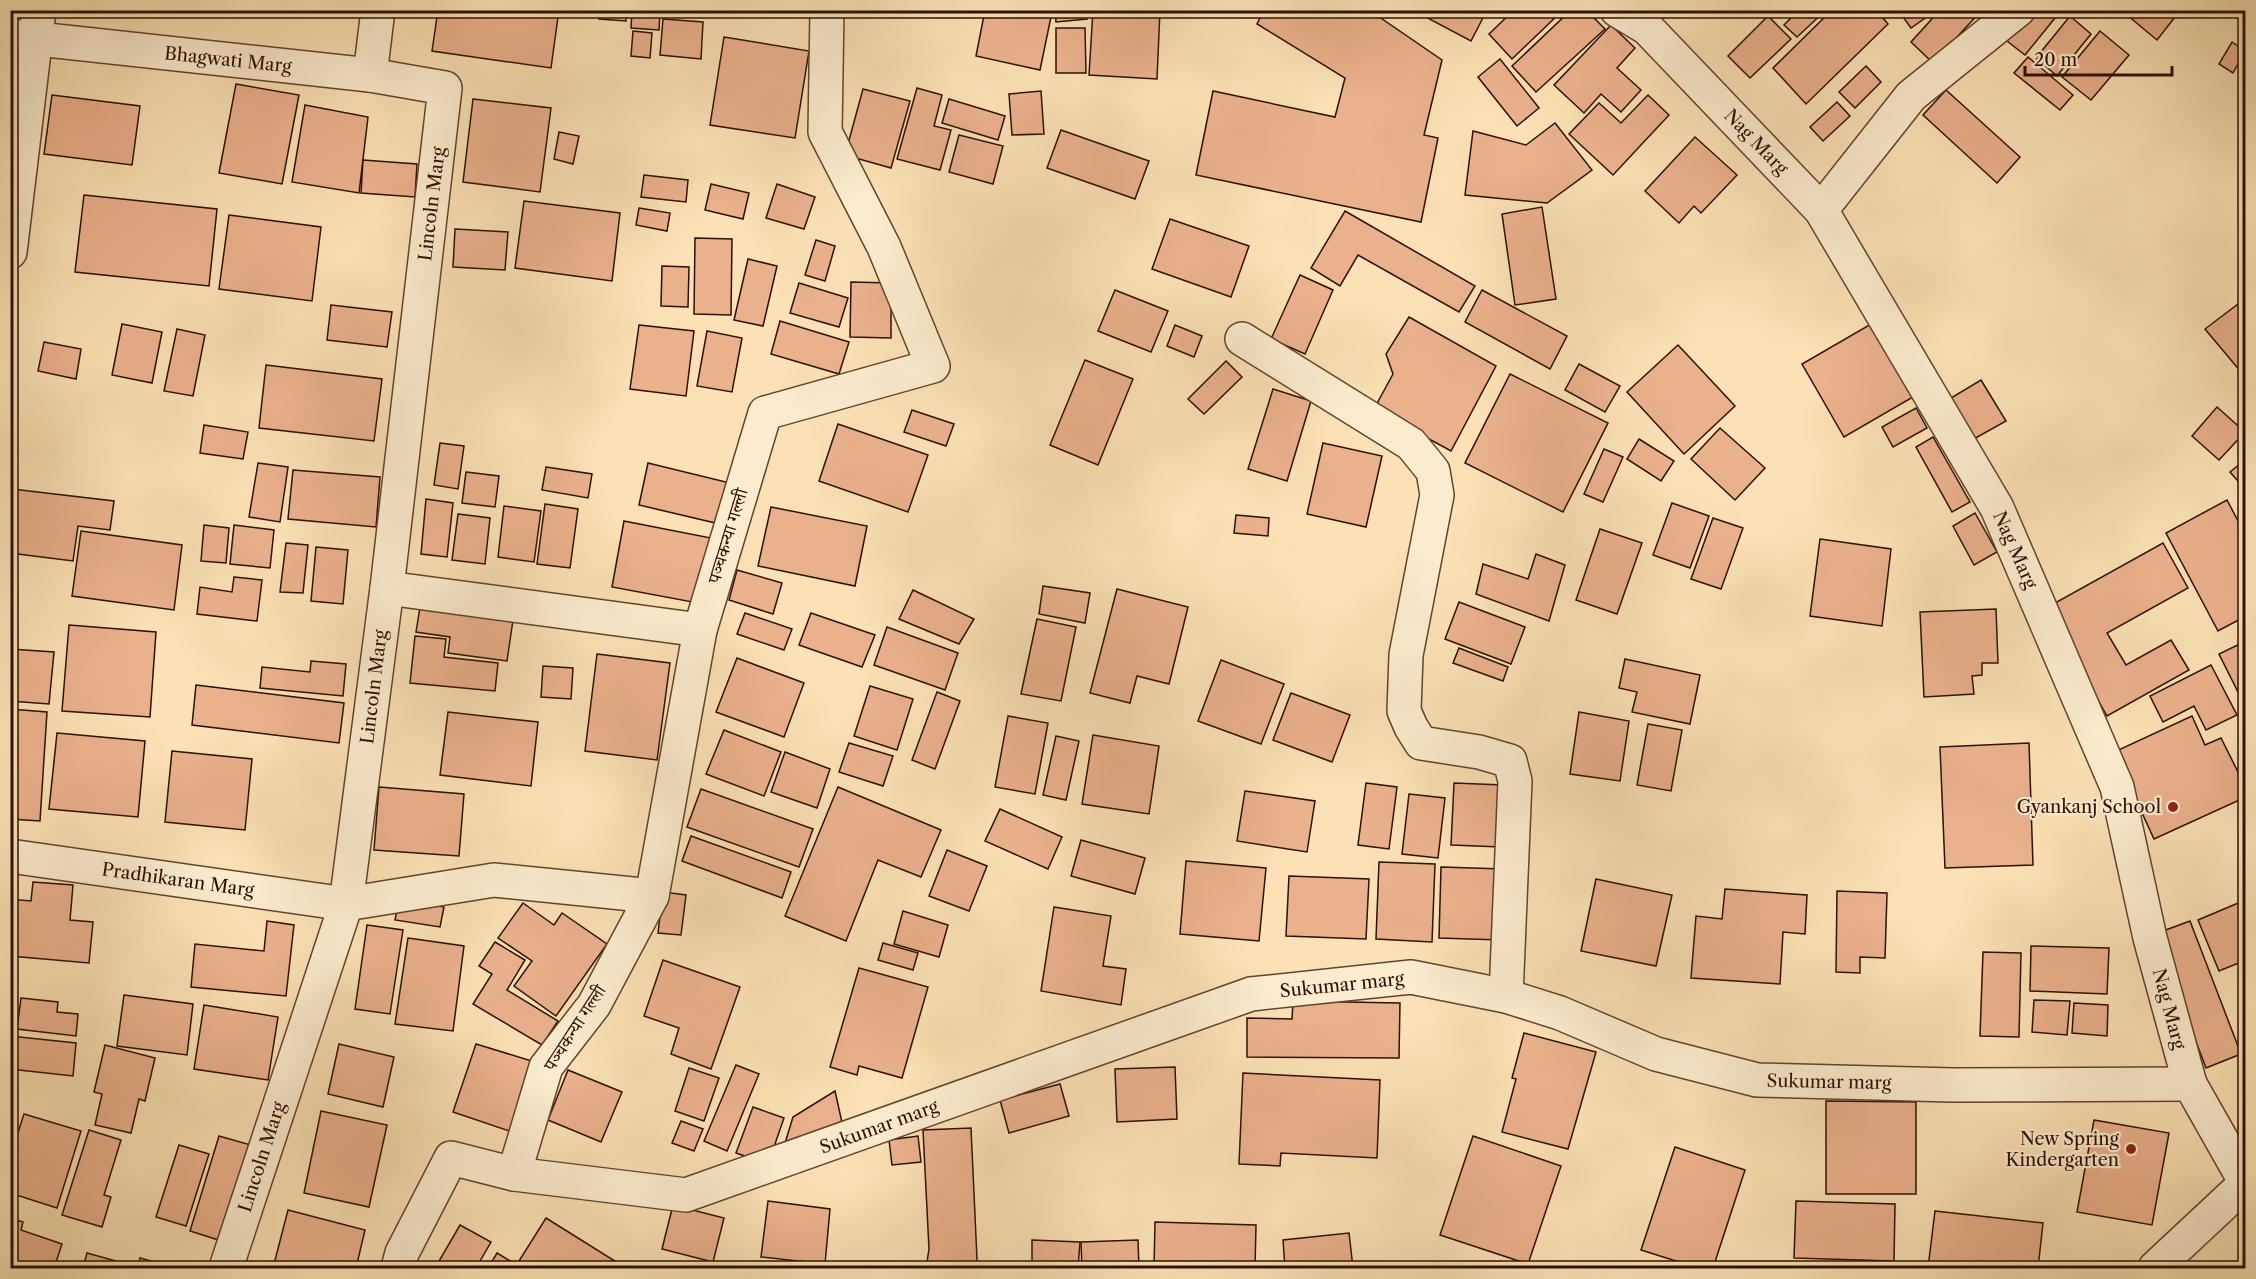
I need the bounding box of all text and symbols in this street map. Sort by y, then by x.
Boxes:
scale bar [2025,39,2172,77]
street label: Bhagwati Marg [163,42,293,78]
text: 20 m [2034,49,2078,71]
street label: Nag Marg [1719,105,1793,180]
street label: Lincoln Marg [414,145,450,262]
street label: पञ्चकन्या गल्ली [703,484,753,587]
street label: Nag Marg [1988,508,2042,593]
street label: Lincoln Marg [356,628,392,745]
place label: Gyankanj School [2017,796,2161,818]
marker: Gyankanj School [2166,800,2180,814]
street label: Pradhikaran Marg [100,858,256,902]
street label: Nag Marg [2148,966,2190,1052]
street label: Sukumar marg [1279,967,1406,1002]
street label: पञ्चकन्या गल्ली [539,980,612,1076]
street label: Sukumar marg [1766,1070,1892,1094]
street label: Sukumar marg [817,1095,942,1159]
street label: Lincoln Marg [234,1098,290,1215]
place label: New Spring Kindergarten [2005,1128,2119,1171]
marker: New Spring Kindergarten [2124,1142,2138,1156]

